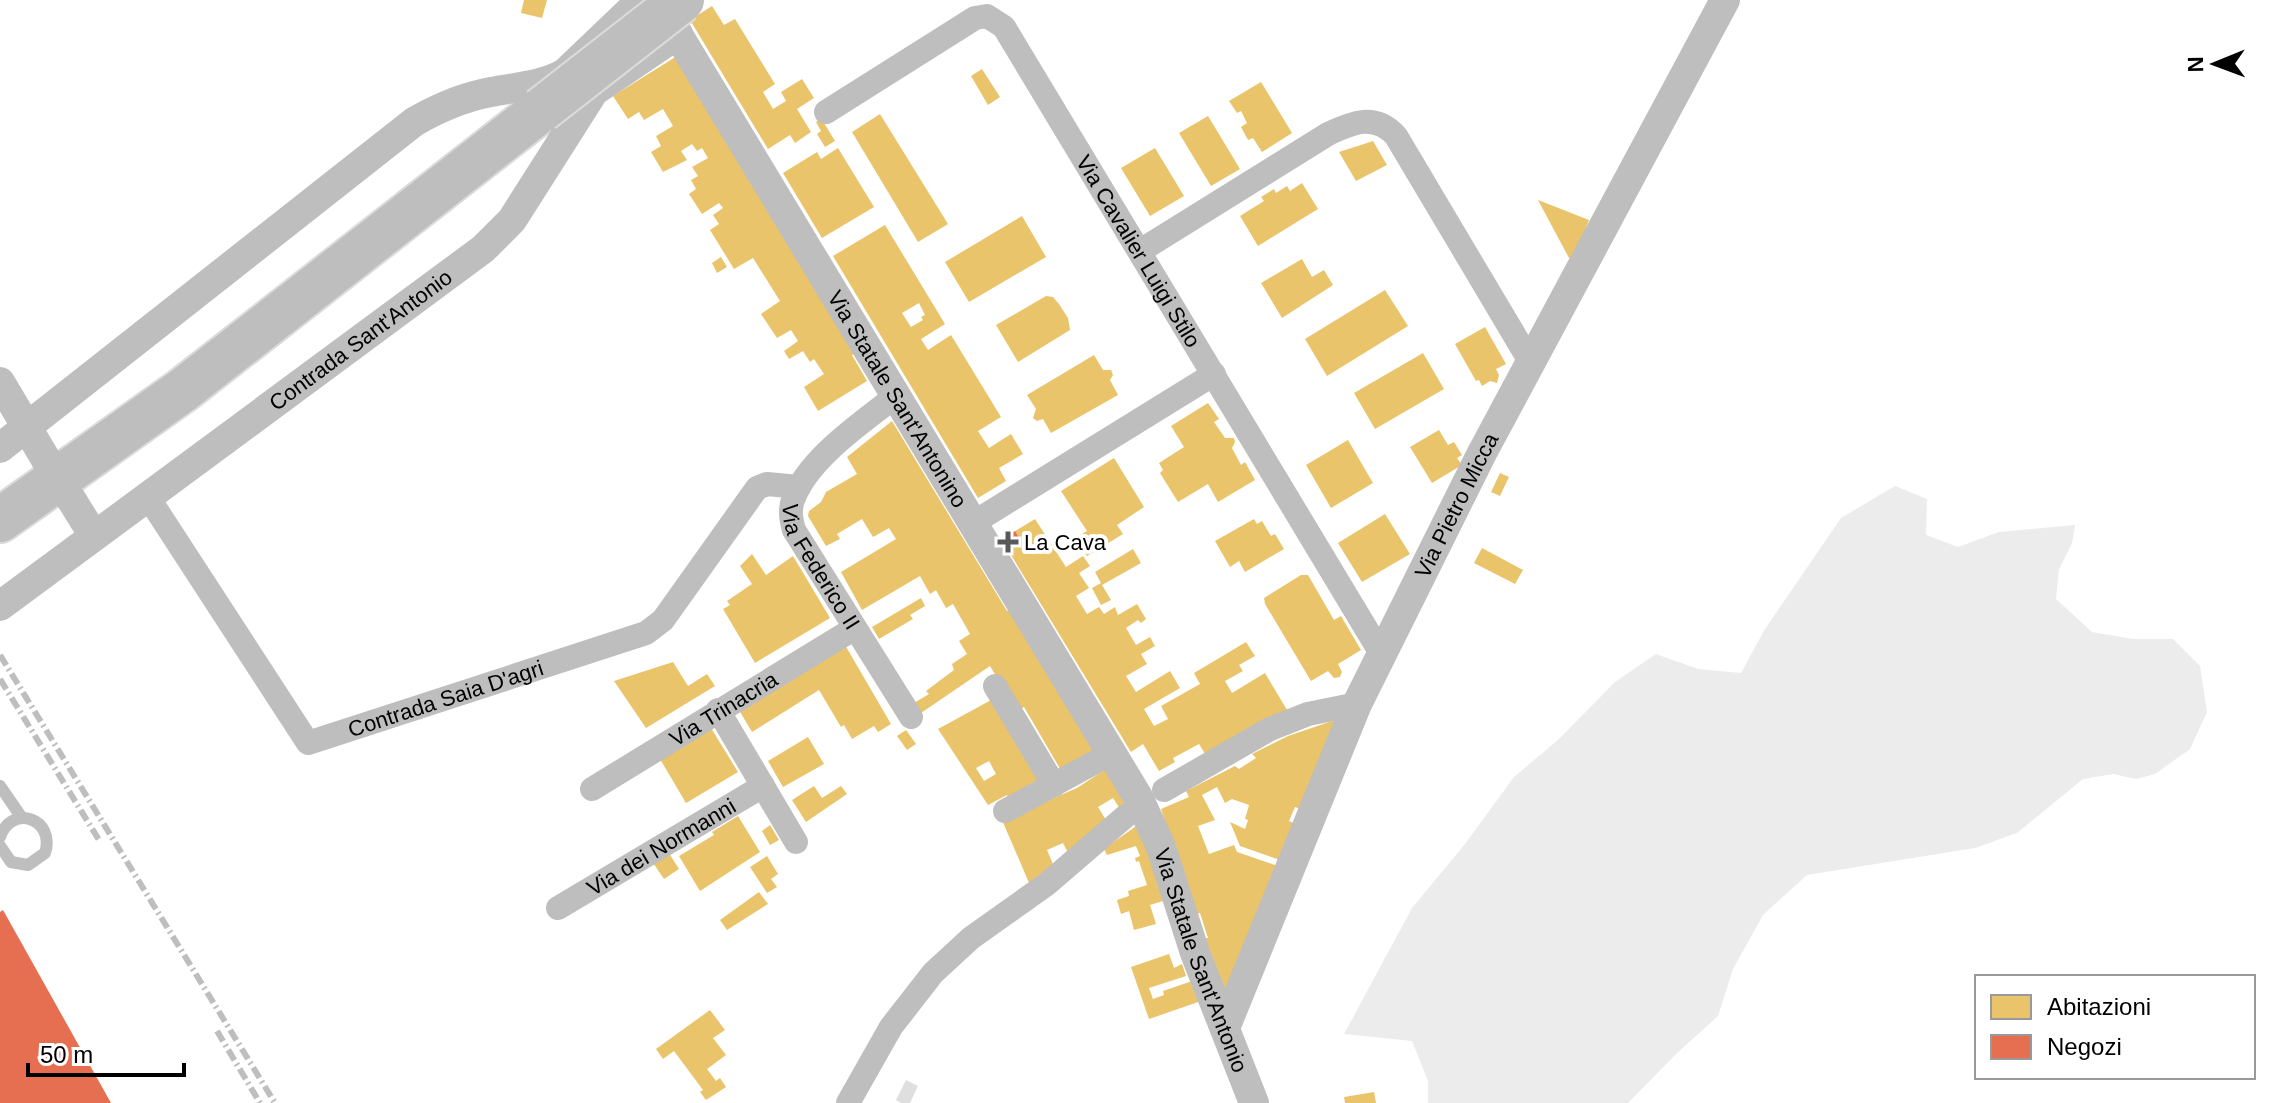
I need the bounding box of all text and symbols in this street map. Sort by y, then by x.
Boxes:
north arrow [2175,24,2255,104]
text: N [2183,56,2208,73]
street label: Via Cavalier Luigi Stilo [1071,150,1206,352]
street label: Contrada Sant'Antonio [264,264,457,415]
street label: Via Statale Sant'Antonino [823,286,973,512]
street label: Via Pietro Micca [1409,428,1503,582]
street label: Via Federico II [778,503,865,634]
place label: La Cava [1024,530,1107,555]
marker: La Cava [999,533,1017,551]
street label: Contrada Saia D'agri [345,655,546,742]
street label: Via Trinacria [665,666,783,751]
street label: Via dei Normanni [582,793,740,900]
street label: Via Statale Sant'Antonio [1150,845,1253,1076]
legend [1975,975,2255,1079]
text: Abitazioni [2047,993,2151,1020]
scale bar [28,1027,184,1077]
text: Negozi [2047,1033,2122,1060]
text: 50 m [40,1041,93,1068]

